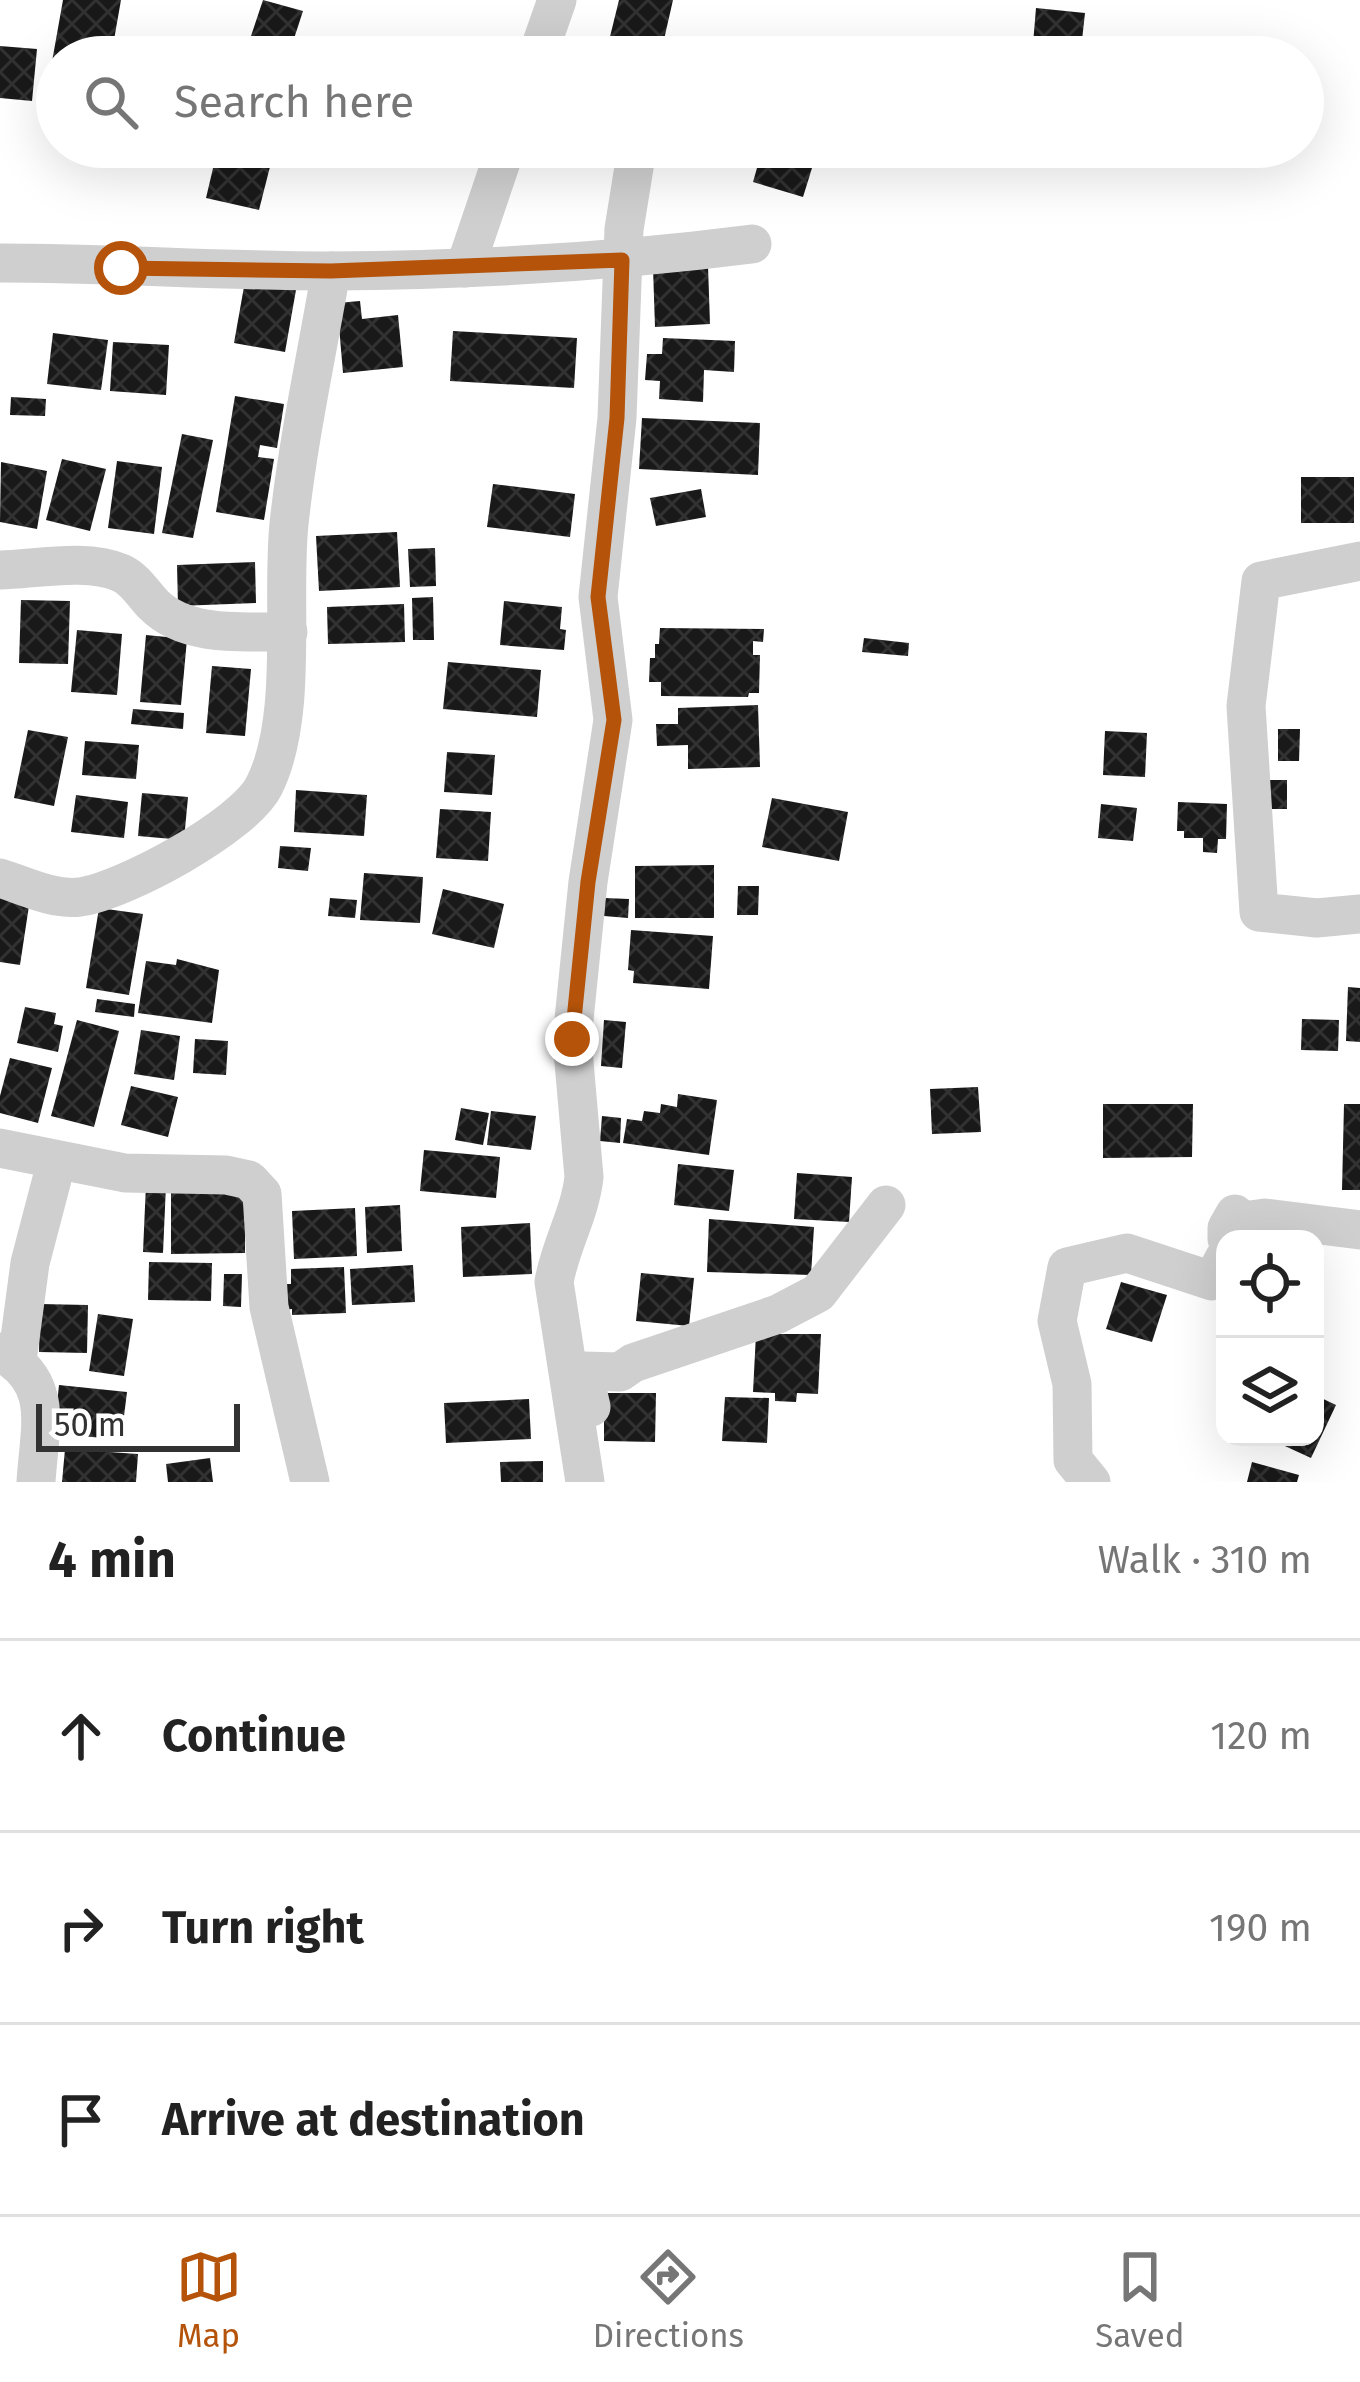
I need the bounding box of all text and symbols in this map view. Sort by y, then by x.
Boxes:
search box [36,36,1324,168]
icon: search [78,69,144,135]
text: Search here [174,75,414,129]
route start [94,241,148,295]
route end [545,1012,599,1066]
map controls [1216,1230,1324,1446]
button: locate [1216,1230,1324,1338]
button: layers [1216,1338,1324,1446]
scale bar [36,1398,240,1451]
text: 50 m [54,1405,126,1445]
text: 4 min [48,1529,176,1591]
text: Walk · 310 m [1098,1537,1312,1583]
icon: ahead [48,1703,114,1769]
text: Continue [162,1709,346,1763]
text: 120 m [1210,1713,1312,1759]
icon: right [48,1895,114,1961]
text: Turn right [162,1901,364,1955]
text: 190 m [1209,1905,1312,1951]
icon: arrive [48,2087,114,2153]
text: Arrive at destination [162,2093,585,2147]
tab: Map [176,2244,242,2356]
tab: Directions [593,2244,744,2356]
tab: Saved [1095,2244,1184,2356]

